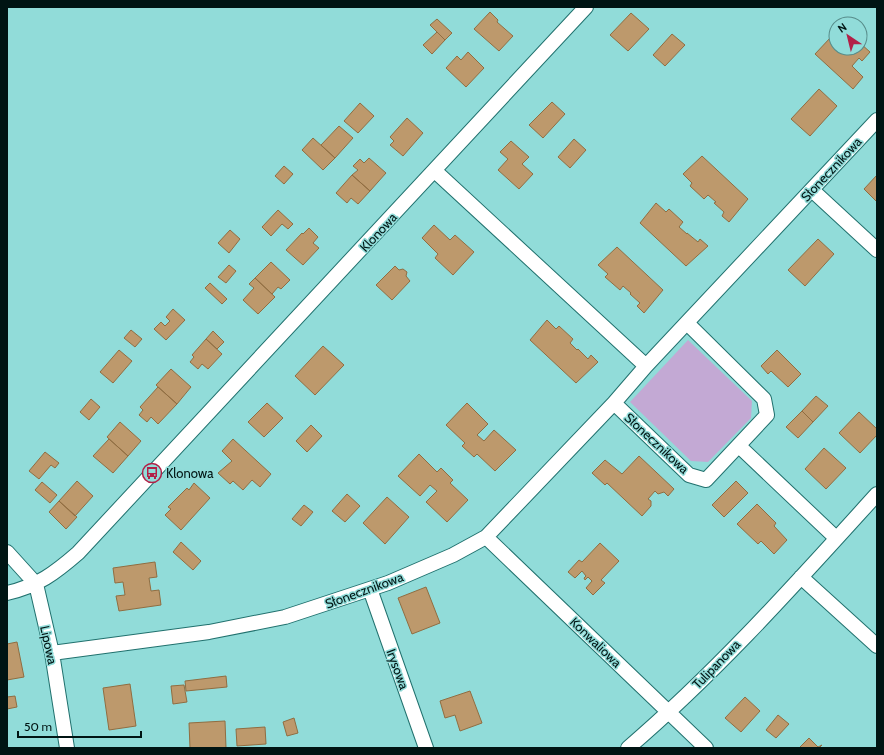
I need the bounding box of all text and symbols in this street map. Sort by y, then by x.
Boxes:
north arrow [828,16,868,56]
text: N [835,20,849,36]
street label: Słonecznikowa [797,133,865,204]
street label: Klonowa [356,209,401,255]
street label: Słonecznikowa [622,409,693,477]
bus stop icon: Klonowa [141,462,163,484]
place label: Klonowa [166,465,214,481]
street label: Słonecznikowa [323,568,406,612]
street label: Konwaliowa [567,614,626,671]
street label: Lipowa [37,624,61,667]
street label: Tulipanowa [689,636,744,692]
street label: Irysowa [383,647,413,692]
scale bar [18,713,141,739]
text: 50 m [24,719,52,734]

